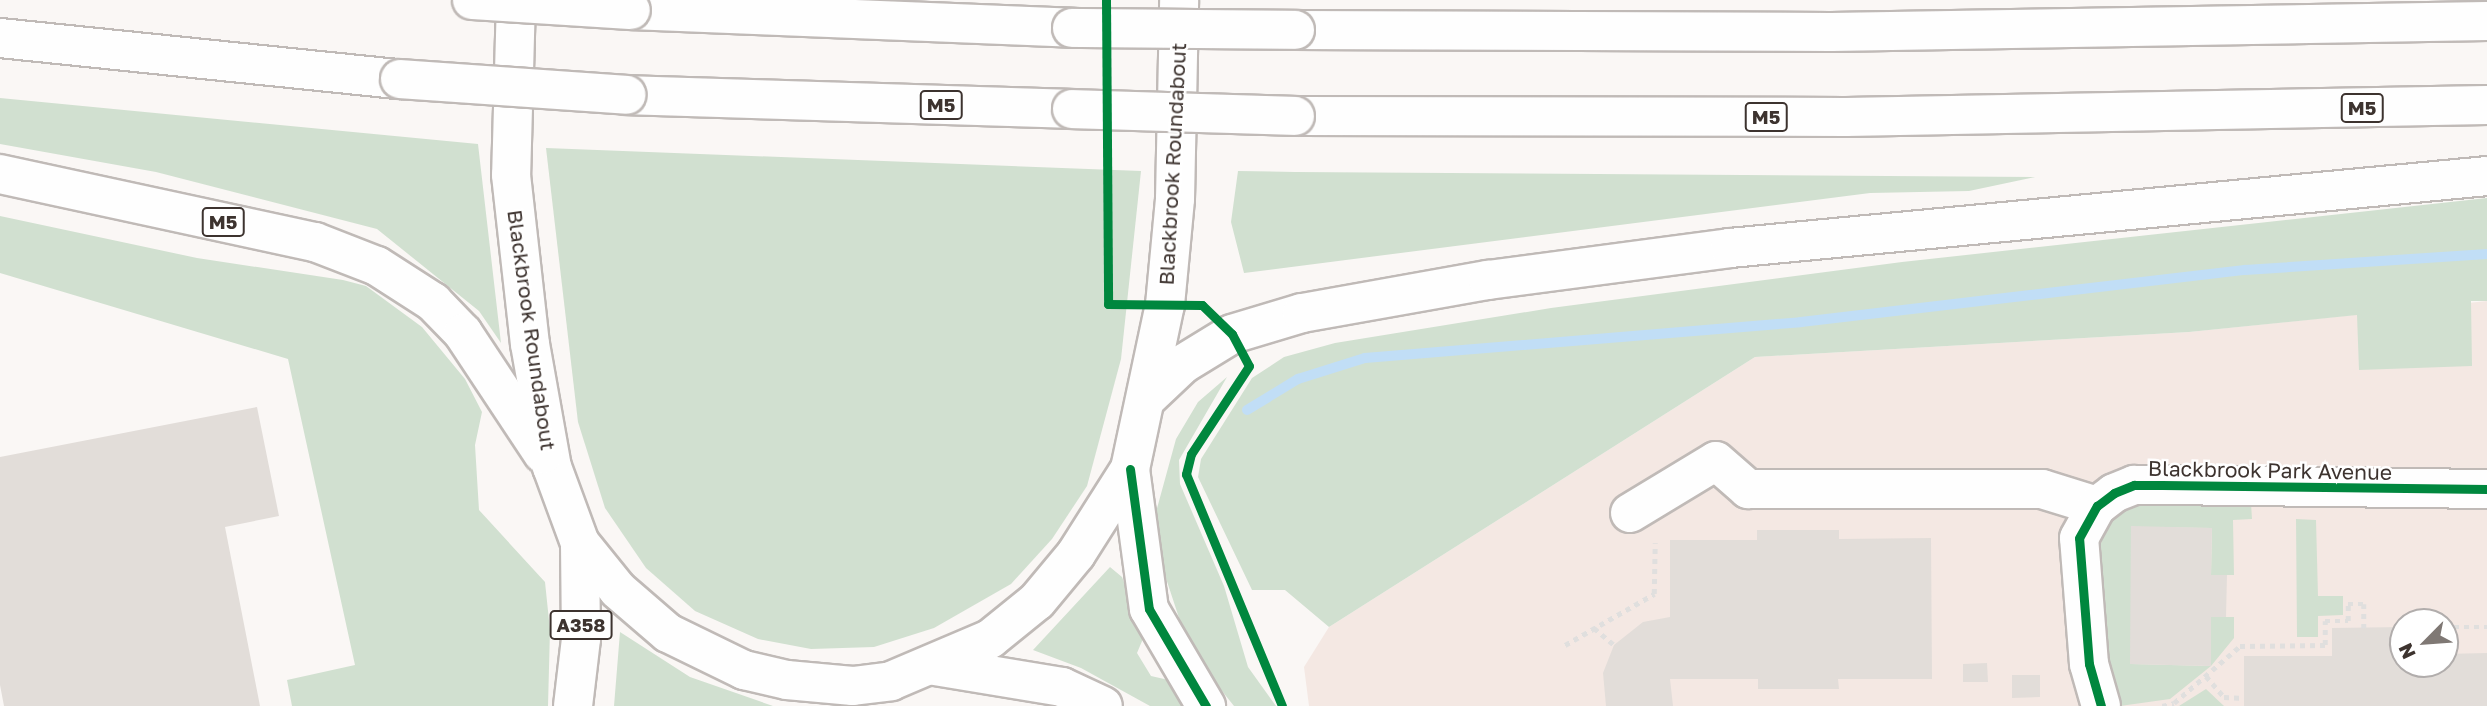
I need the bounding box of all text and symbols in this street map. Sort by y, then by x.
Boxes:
street label: Blackbrook Roundabout [1153,42,1191,286]
road number: M5 [918,90,964,120]
road number: M5 [2339,92,2385,124]
road number: M5 [1743,102,1789,132]
road number: M5 [200,206,246,238]
street label: Blackbrook Roundabout [503,208,561,452]
street label: Blackbrook Park Avenue [2148,455,2392,485]
north arrow [2389,608,2459,678]
road number: A358 [550,610,612,640]
text: N [2393,640,2420,663]

